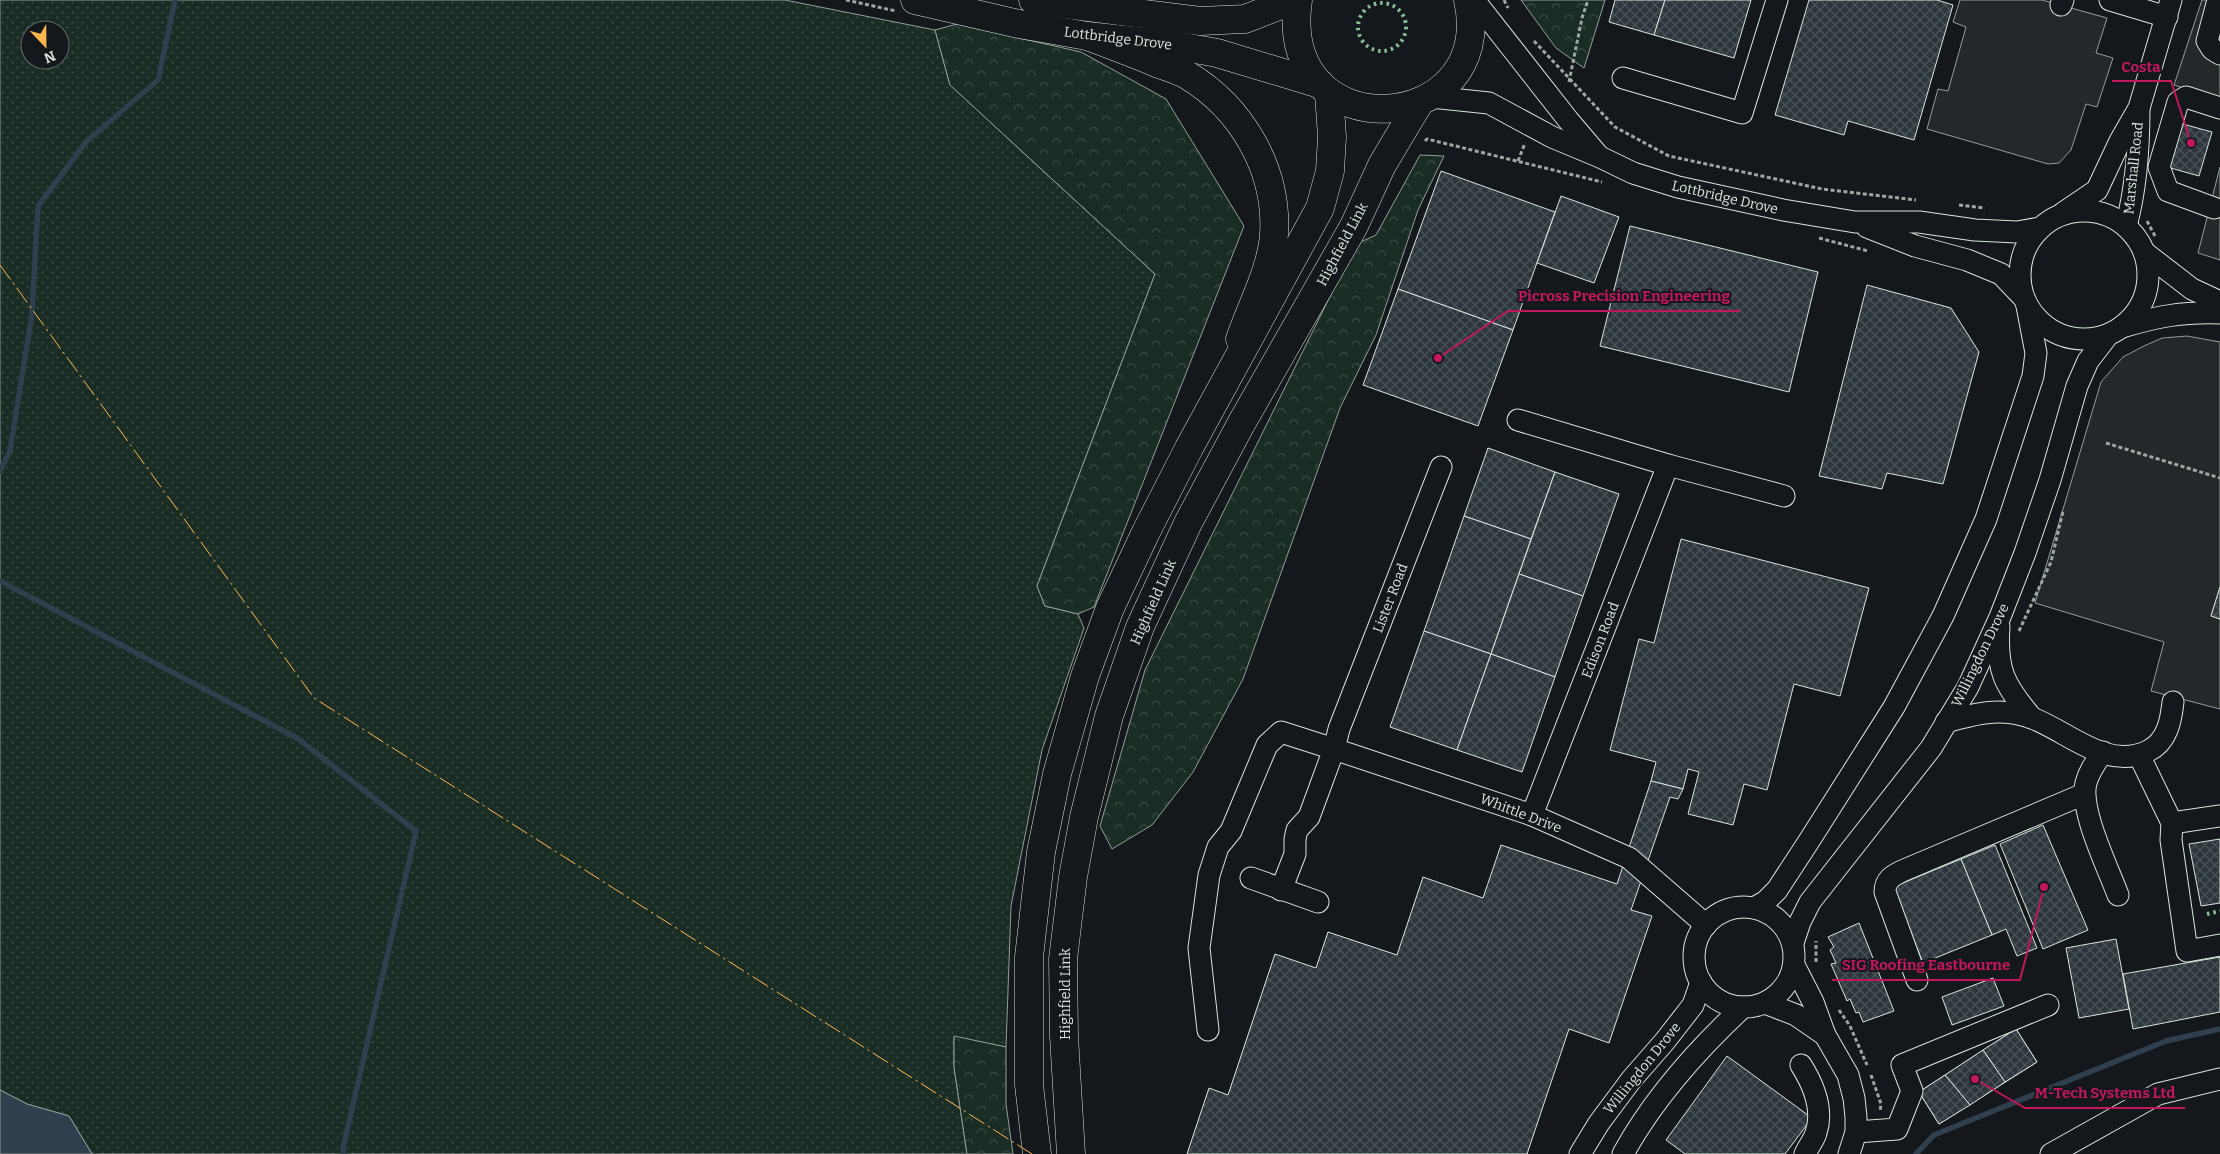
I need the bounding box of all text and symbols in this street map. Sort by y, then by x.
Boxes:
north arrow [20,20,70,70]
street label: Lottbridge Drove [1063,23,1173,54]
text: N [41,47,58,67]
callout: Costa [2112,51,2171,81]
text: Costa [2121,58,2161,76]
street label: Marshall Road [2120,121,2147,215]
street label: Lottbridge Drove [1670,177,1780,218]
street label: Highfield Link [1313,200,1372,289]
callout: Picross Precision Engineering [1508,281,1740,311]
text: Picross Precision Engineering [1518,287,1730,305]
street label: Highfield Link [1127,557,1180,648]
street label: Lister Road [1369,561,1411,635]
street label: Edison Road [1578,600,1623,681]
street label: Willingdon Drove [1948,601,2013,710]
street label: Whittle Drive [1478,790,1564,837]
street label: Highfield Link [1057,948,1074,1040]
callout: SIG Roofing Eastbourne [1832,950,2020,980]
text: SIG Roofing Eastbourne [1842,956,2010,974]
street label: Willingdon Drove [1600,1019,1685,1118]
callout: M-Tech Systems Ltd [2025,1078,2185,1108]
text: M-Tech Systems Ltd [2035,1084,2175,1102]

